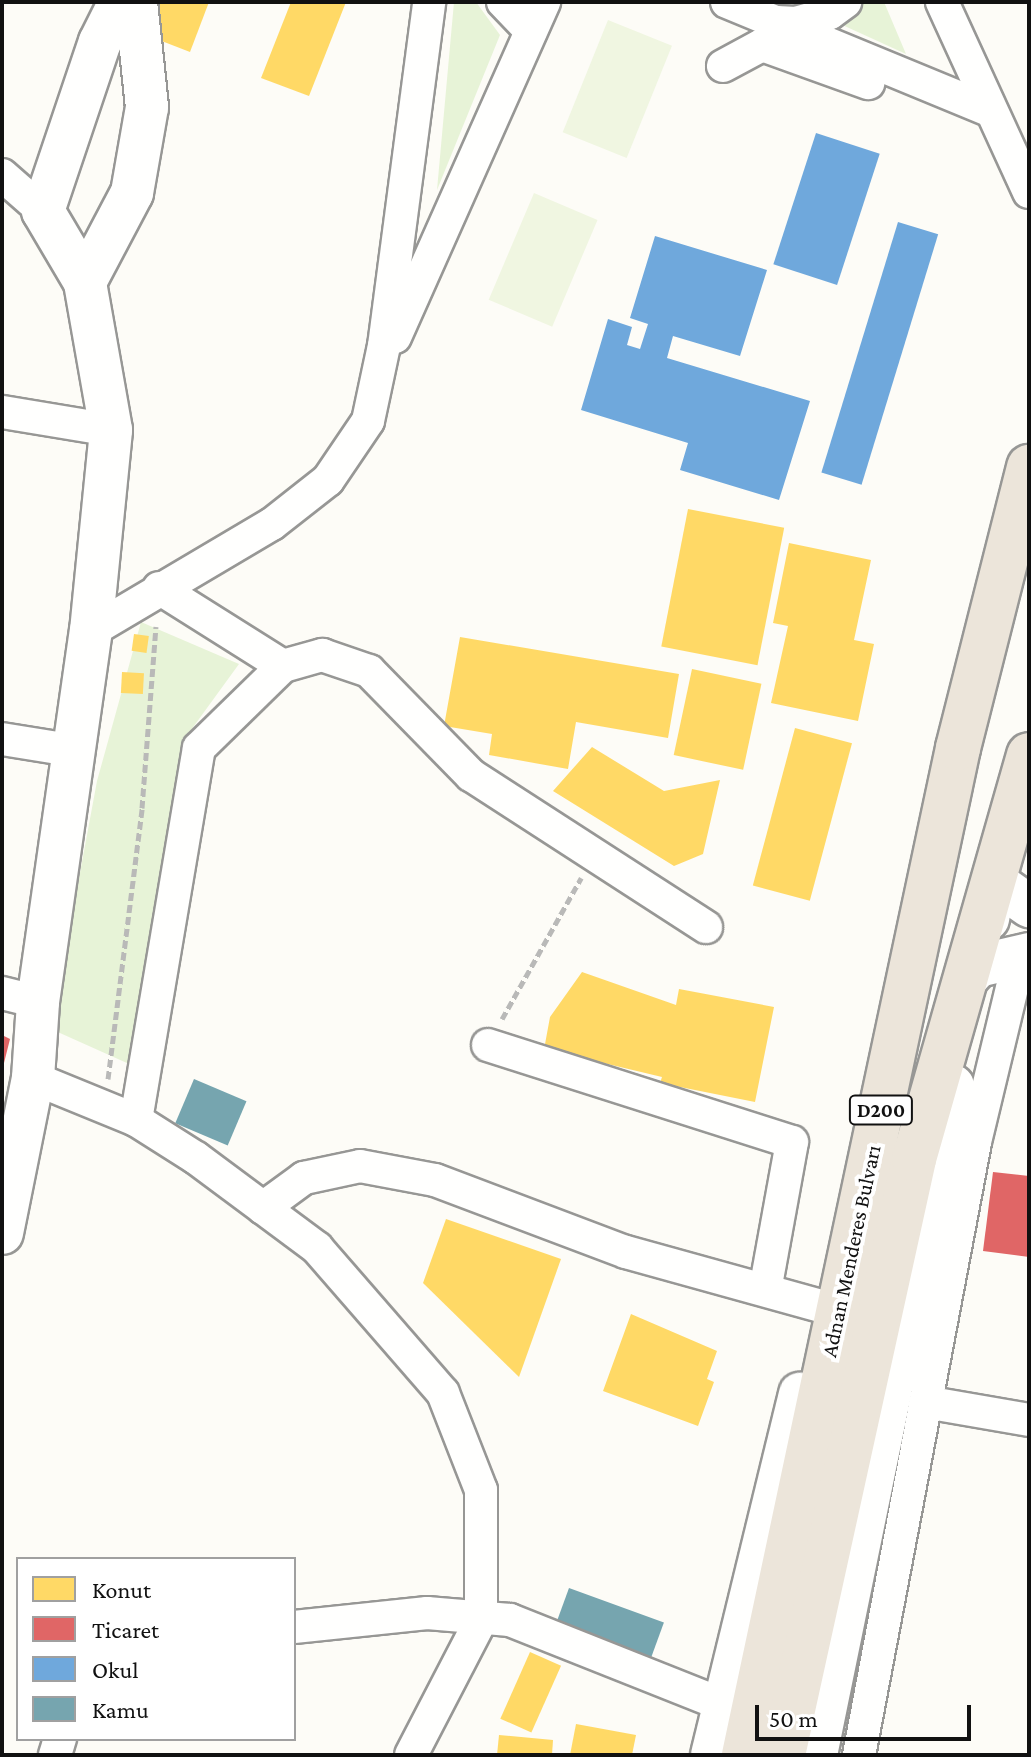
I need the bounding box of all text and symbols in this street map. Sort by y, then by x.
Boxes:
road number: D200 [847,1094,915,1126]
street label: Adnan Menderes Bulvarı [816,1143,886,1359]
legend [16,1557,296,1741]
text: Konut [92,1576,151,1603]
text: Ticaret [92,1616,159,1643]
text: Okul [92,1656,138,1683]
scale bar [759,1689,975,1739]
text: Kamu [92,1696,149,1723]
text: 50 m [769,1705,818,1732]

